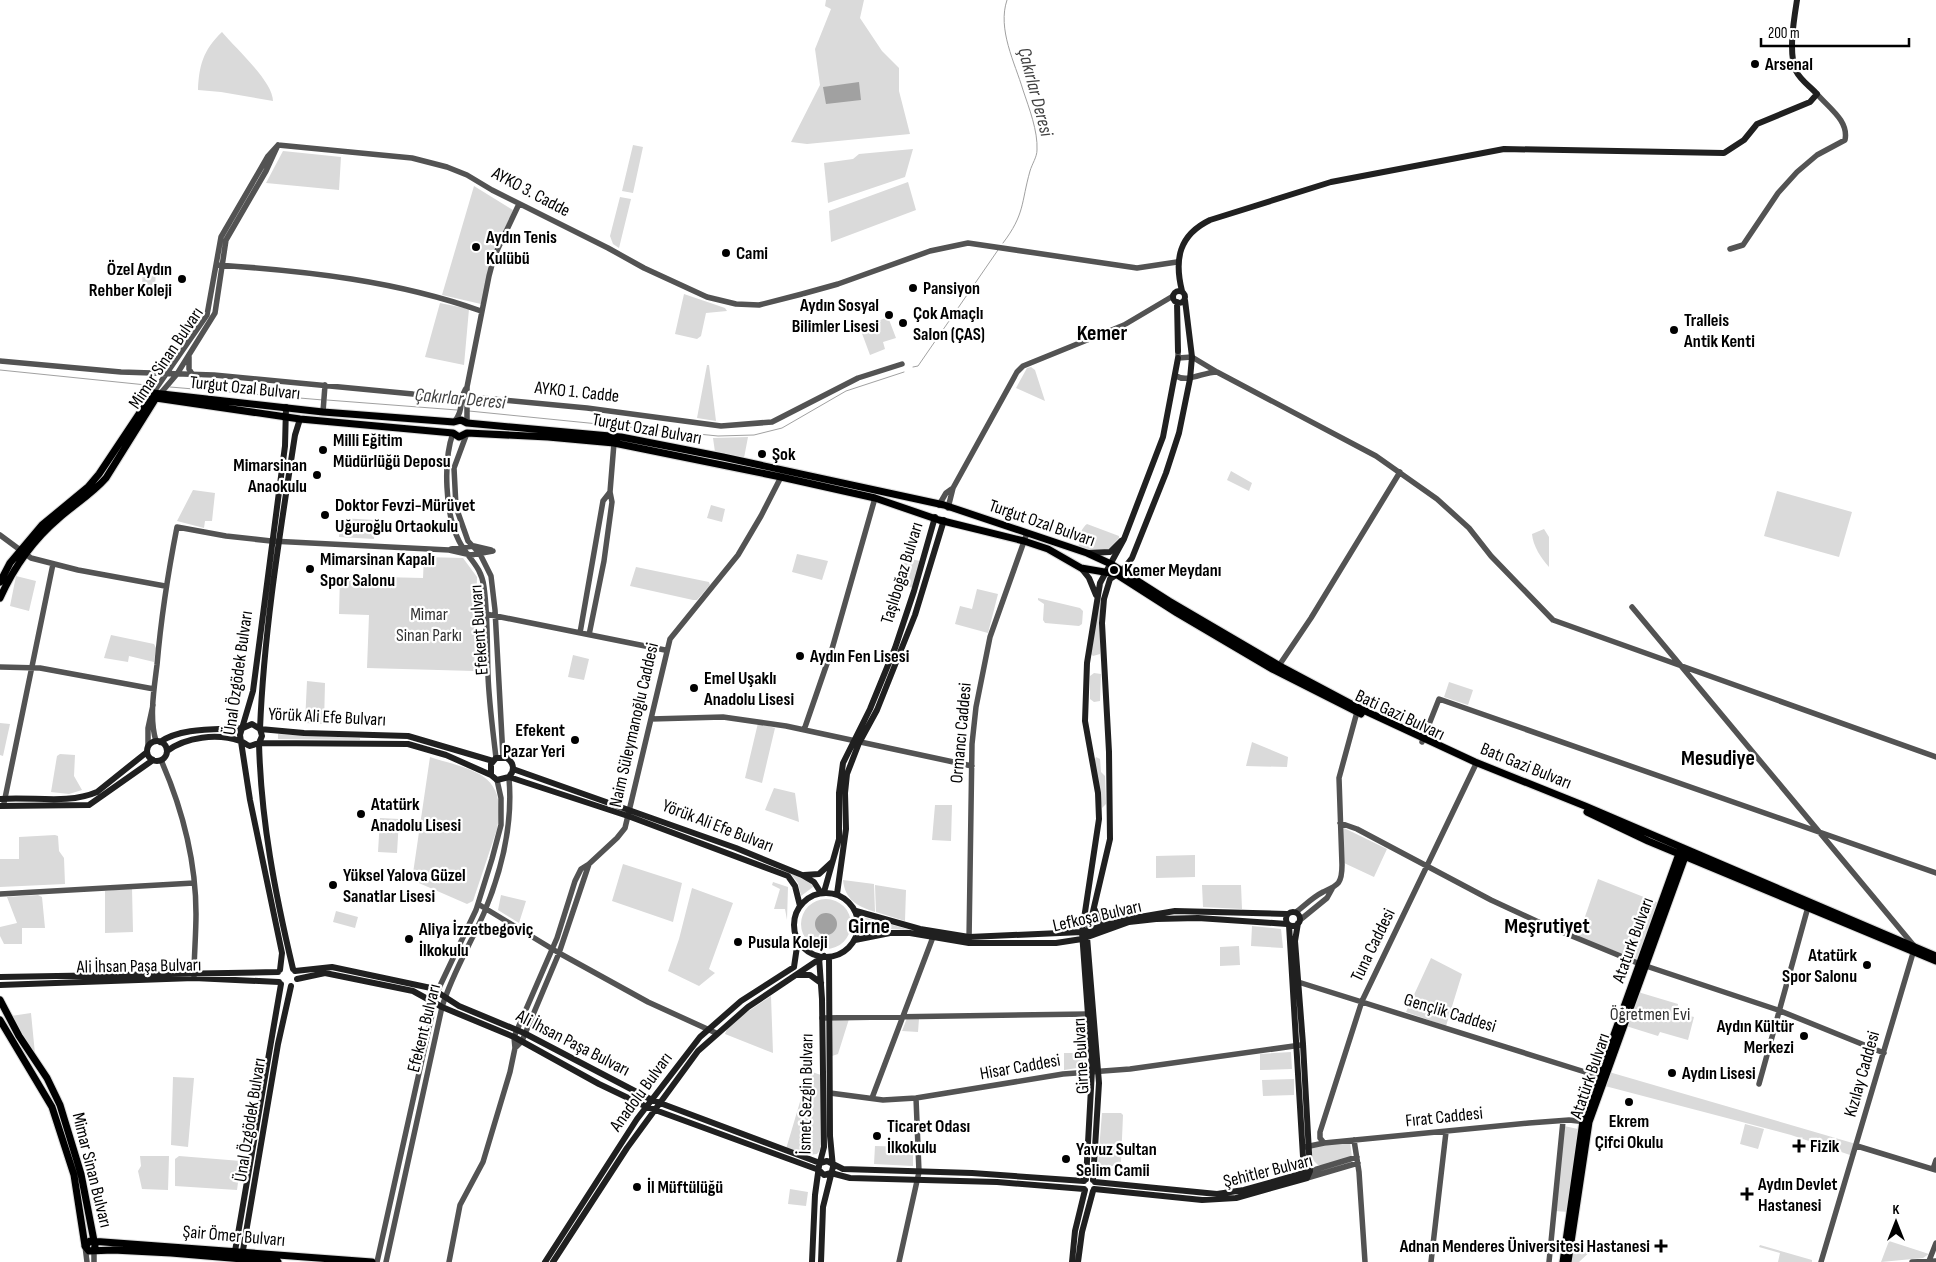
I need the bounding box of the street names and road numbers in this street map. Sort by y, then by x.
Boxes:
street label: AYKO 3. Cadde [487,162,574,221]
street label: Mimar Sinan Bulvarı [124,303,208,413]
street label: Turgut Ozal Bulvarı [189,372,301,404]
street label: AYKO 1. Cadde [533,377,620,407]
street label: Turgut Ozal Bulvarı [591,409,703,449]
street label: Turgut Ozal Bulvarı [986,495,1098,551]
street label: Taşlıboğaz Bulvarı [877,520,927,626]
street label: Efekent Bulvarı [465,584,493,676]
street label: Ünal Özgödek Bulvarı [219,610,257,736]
street label: Naim Süleymanoğlu Caddesi [605,641,663,809]
street label: Ormancı Caddesi [946,682,976,784]
street label: Bati Gazi Bulvarı [1352,685,1448,745]
street label: Yörük Ali Efe Bulvarı [268,703,386,731]
street label: Batı Gazi Bulvarı [1477,738,1575,794]
street label: Yörük Ali Efe Bulvarı [659,795,777,857]
street label: Ataturk Bulvarı [1608,895,1658,986]
street label: Lefkoşa Bulvarı [1051,896,1143,936]
street label: Tuna Caddesi [1346,905,1400,985]
street label: Ali İhsan Paşa Bulvarı [76,954,201,978]
street label: Efekent Bulvarı [403,982,445,1074]
street label: Gençlik Caddesi [1401,989,1499,1037]
street label: Ali İhsan Paşa Bulvarı [512,1005,633,1081]
street label: Girne Bulvarı [1069,1017,1093,1095]
street label: Kızılay Caddesi [1840,1029,1884,1119]
street label: Atatürk Bulvarı [1565,1030,1614,1122]
street label: İsmet Sezgin Bulvarı [794,1033,818,1155]
street label: Anadolu Bulvarı [605,1048,677,1136]
street label: Hisar Caddesi [978,1050,1062,1084]
street label: Ünal Özgödek Bulvarı [230,1057,270,1183]
street label: Fırat Caddesi [1404,1102,1484,1132]
street label: Mimar Sinan Bulvarı [68,1110,116,1230]
street label: Şehitler Bulvarı [1221,1150,1315,1192]
street label: Şair Ömer Bulvarı [182,1221,286,1251]

